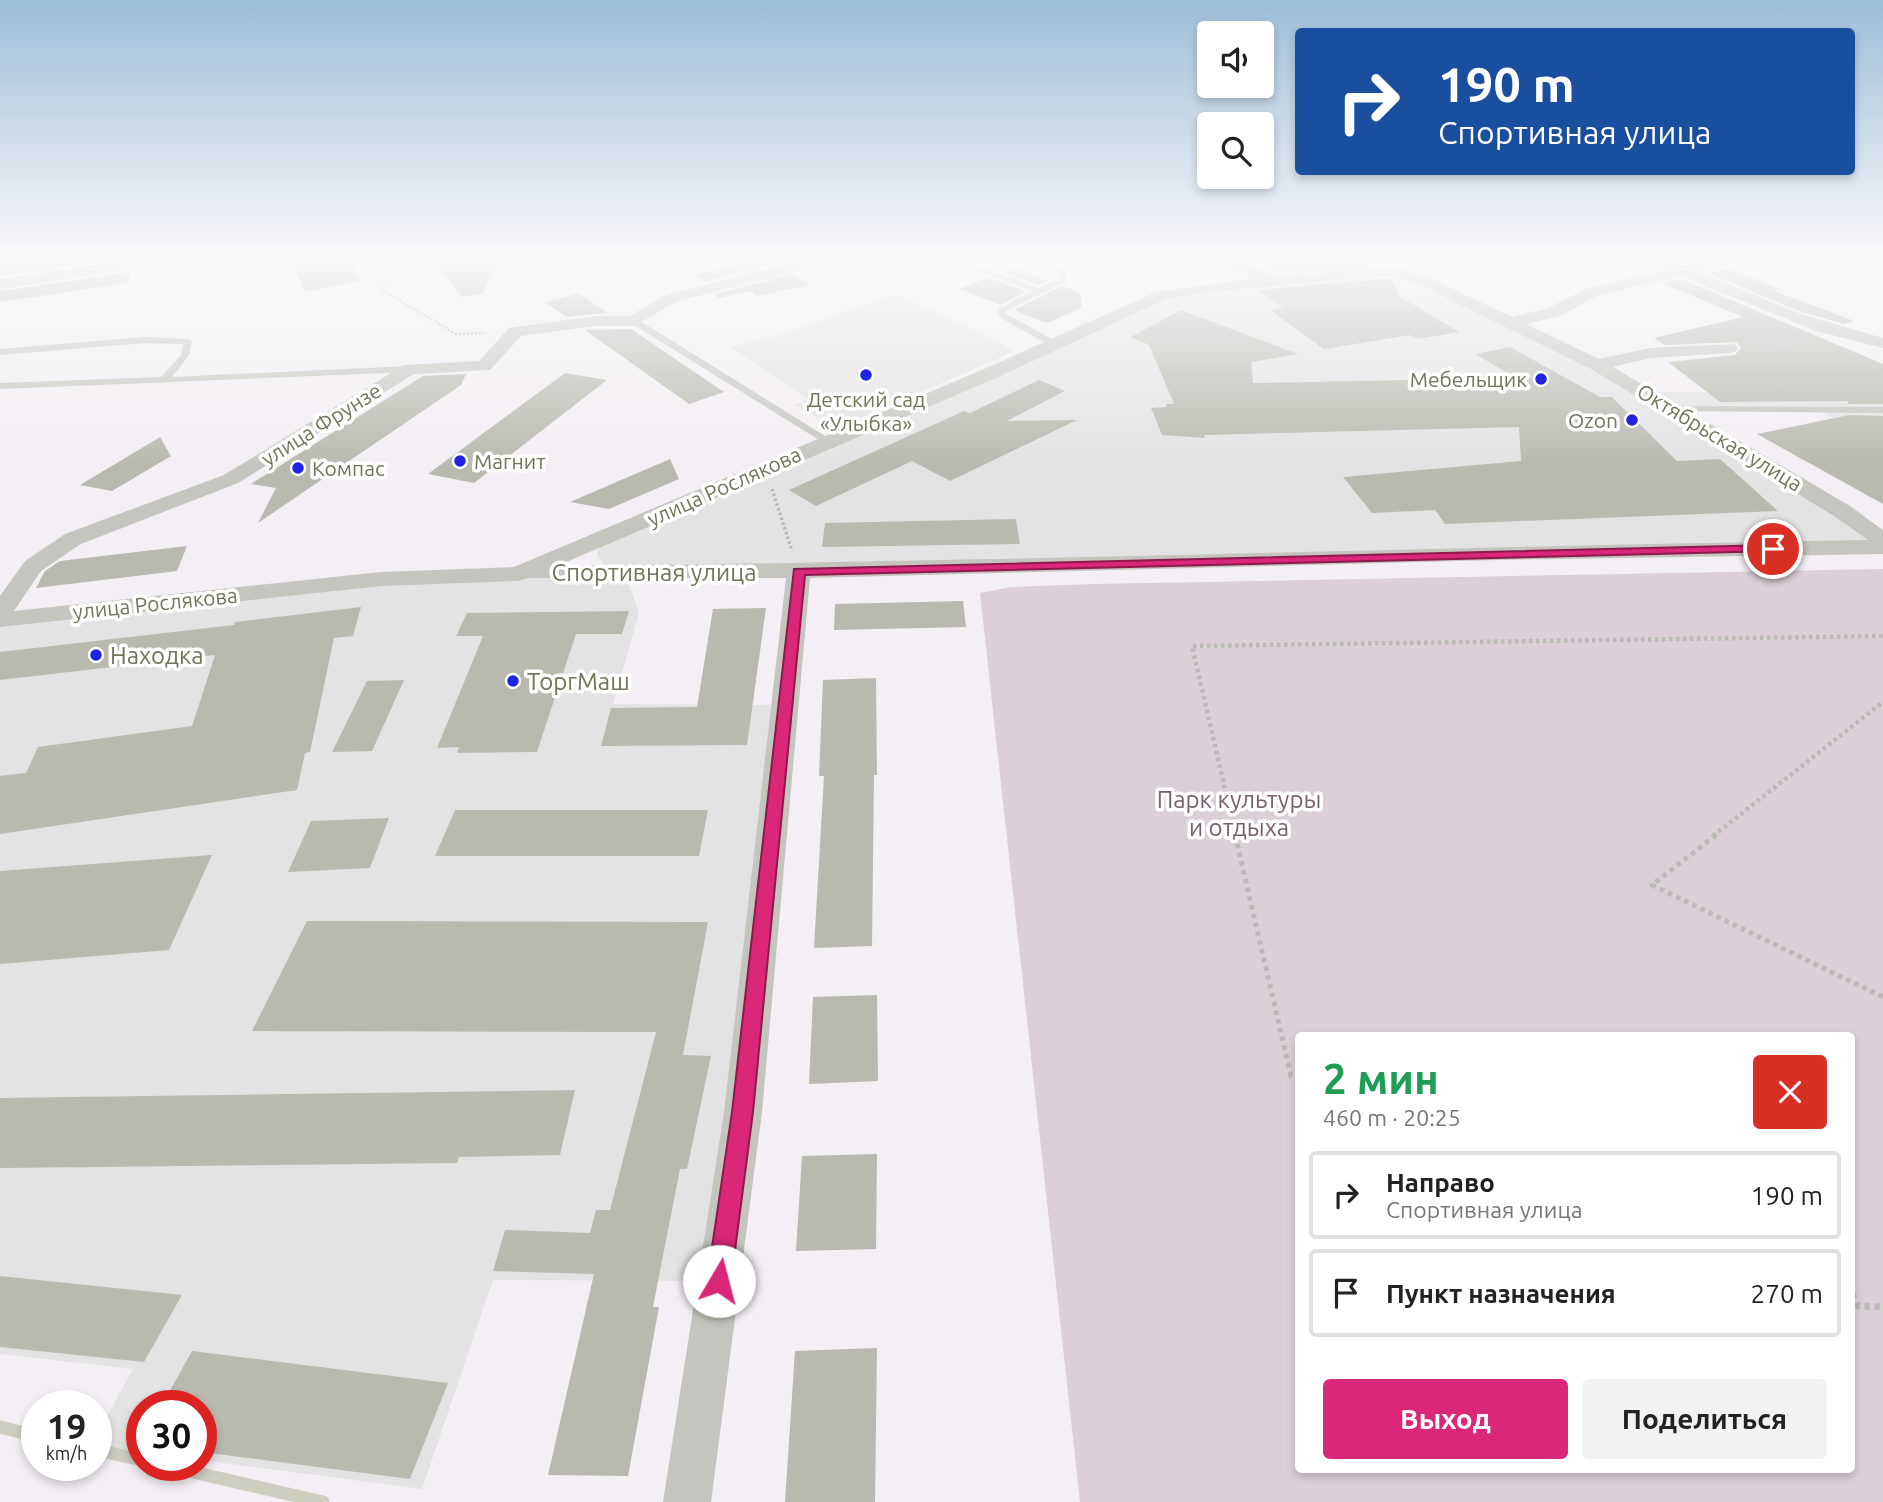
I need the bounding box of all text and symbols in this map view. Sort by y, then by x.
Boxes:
map controls [1197,21,1274,189]
button: sound [1197,21,1274,98]
icon: right [1323,56,1414,147]
text: 190 m [1438,56,1575,111]
button: search [1197,112,1274,189]
text: Спортивная улица [1438,114,1712,150]
marker: Детский сад «Улыбка» [858,367,874,383]
place label: Мебельщик [1410,367,1527,391]
marker: Мебельщик [1533,371,1549,387]
street label: улица Фрунзе [257,378,385,470]
street label: Октябрьская улица [1633,378,1807,496]
place label: Детский сад «Улыбка» [807,387,925,435]
place label: Ozon [1568,408,1618,432]
marker: Ozon [1624,412,1640,428]
street label: улица Рослякова [643,441,805,531]
place label: Магнит [474,449,546,473]
marker: Магнит [452,453,468,469]
place label: Компас [312,456,385,480]
marker: Компас [290,460,306,476]
pin [1743,519,1803,579]
icon: arrive [1754,530,1792,568]
street label: Спортивная улица [551,559,757,586]
street label: улица Рослякова [71,582,239,624]
place label: Находка [110,642,204,669]
marker: Находка [88,647,104,663]
place label: ТоргМаш [527,668,630,695]
marker: ТоргМаш [505,673,521,689]
park label: Парк культуры и отдыха [1157,786,1321,841]
text: 2 мин [1323,1055,1439,1102]
button: close [1753,1055,1827,1129]
text: 460 m · 20:25 [1323,1105,1461,1130]
text: Направо [1386,1168,1495,1197]
icon: right [1327,1176,1365,1214]
text: 190 m [1751,1181,1823,1210]
text: Спортивная улица [1386,1197,1583,1222]
position arrow [682,1244,756,1318]
icon: arrive [1327,1274,1365,1312]
text: Пункт назначения [1386,1279,1616,1308]
text: 270 m [1751,1279,1823,1308]
button: Выход [1323,1379,1568,1459]
button: Поделиться [1582,1379,1827,1459]
speed limit sign: 30 [126,1390,217,1481]
text: 19 [47,1406,86,1446]
text: km/h [46,1443,87,1463]

